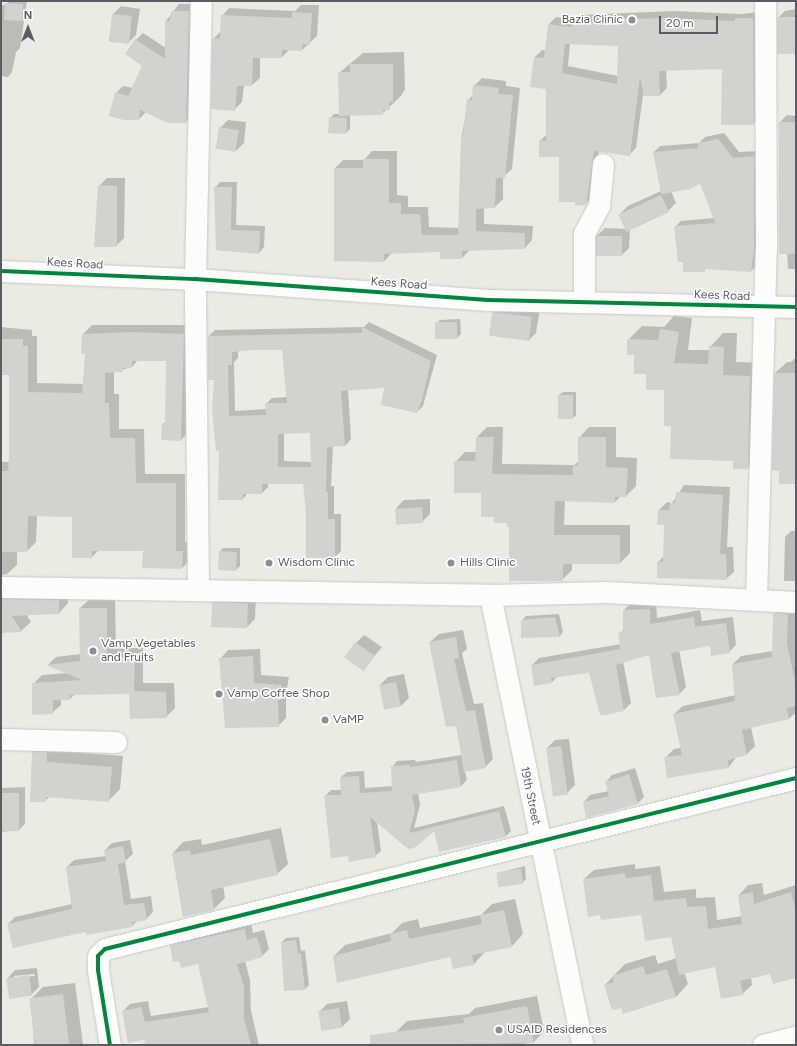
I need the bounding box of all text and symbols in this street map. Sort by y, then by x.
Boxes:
north arrow [8,8,48,48]
scale bar [661,8,720,34]
text: N [24,9,32,22]
place label: Bazia Clinic [562,13,623,27]
marker: Bazia Clinic [626,14,638,26]
text: 20 m [666,16,694,30]
street label: Kees Road [46,255,104,273]
street label: Kees Road [370,275,428,293]
street label: Kees Road [694,288,750,304]
place label: Wisdom Clinic [278,556,355,570]
place label: Hills Clinic [460,556,516,570]
marker: Wisdom Clinic [263,557,275,569]
marker: Hills Clinic [445,557,457,569]
place label: Vamp Vegetables and Fruits [101,637,196,665]
marker: Vamp Vegetables and Fruits [88,646,98,656]
place label: Vamp Coffee Shop [227,687,330,701]
marker: Vamp Coffee Shop [214,689,224,699]
place label: VaMP [333,713,364,727]
marker: VaMP [320,715,330,725]
street label: 19th Street [517,765,543,827]
place label: USAID Residences [507,1023,607,1037]
marker: USAID Residences [494,1025,504,1035]

